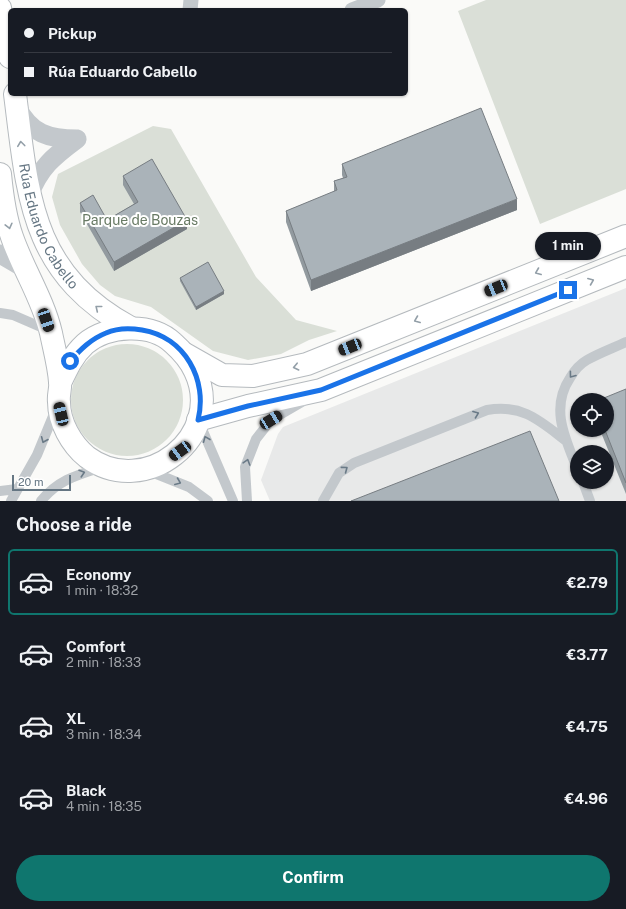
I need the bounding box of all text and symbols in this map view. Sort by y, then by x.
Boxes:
text: Pickup [48,25,97,42]
text: Rúa Eduardo Cabello [48,63,197,80]
one-way arrow [17,141,26,147]
street label: Rúa Eduardo Cabello [16,162,82,292]
park label: Parque de Bouzas [82,212,198,228]
one-way arrow [5,223,13,230]
callout: 1 min [535,232,601,260]
text: 1 min [552,238,584,253]
one-way arrow [534,267,541,275]
car [483,278,509,298]
one-way arrow [587,278,594,286]
route end [559,281,577,299]
one-way arrow [95,305,102,312]
car [36,307,56,333]
one-way arrow [414,315,422,323]
car [337,337,363,357]
route start [61,352,79,370]
one-way arrow [293,362,299,370]
one-way arrow [569,371,577,378]
map controls [570,393,614,489]
button: locate [570,393,614,437]
car [52,401,70,427]
car [258,409,284,431]
one-way arrow [472,411,479,419]
one-way arrow [40,436,48,443]
one-way arrow [203,436,211,443]
car [167,439,193,463]
button: layers [570,445,614,489]
one-way arrow [243,459,251,466]
one-way arrow [340,467,347,474]
one-way arrow [79,470,86,478]
scale bar [12,473,71,492]
text: 20 m [18,476,43,488]
one-way arrow [175,478,182,486]
text: Choose a ride [16,514,132,535]
icon: car [18,564,54,600]
text: Economy [66,566,131,583]
text: €2.79 [567,574,608,591]
text: 1 min · 18:32 [66,583,138,598]
icon: car [18,636,54,672]
text: Comfort [66,638,126,655]
text: €3.77 [567,646,608,663]
text: 2 min · 18:33 [66,655,141,670]
icon: car [18,708,54,744]
text: XL [66,710,85,727]
text: €4.75 [566,718,608,735]
text: 3 min · 18:34 [66,727,142,742]
icon: car [18,780,54,816]
text: Black [66,782,106,799]
text: €4.96 [565,790,608,807]
text: 4 min · 18:35 [66,799,142,814]
button: Confirm [16,855,610,901]

